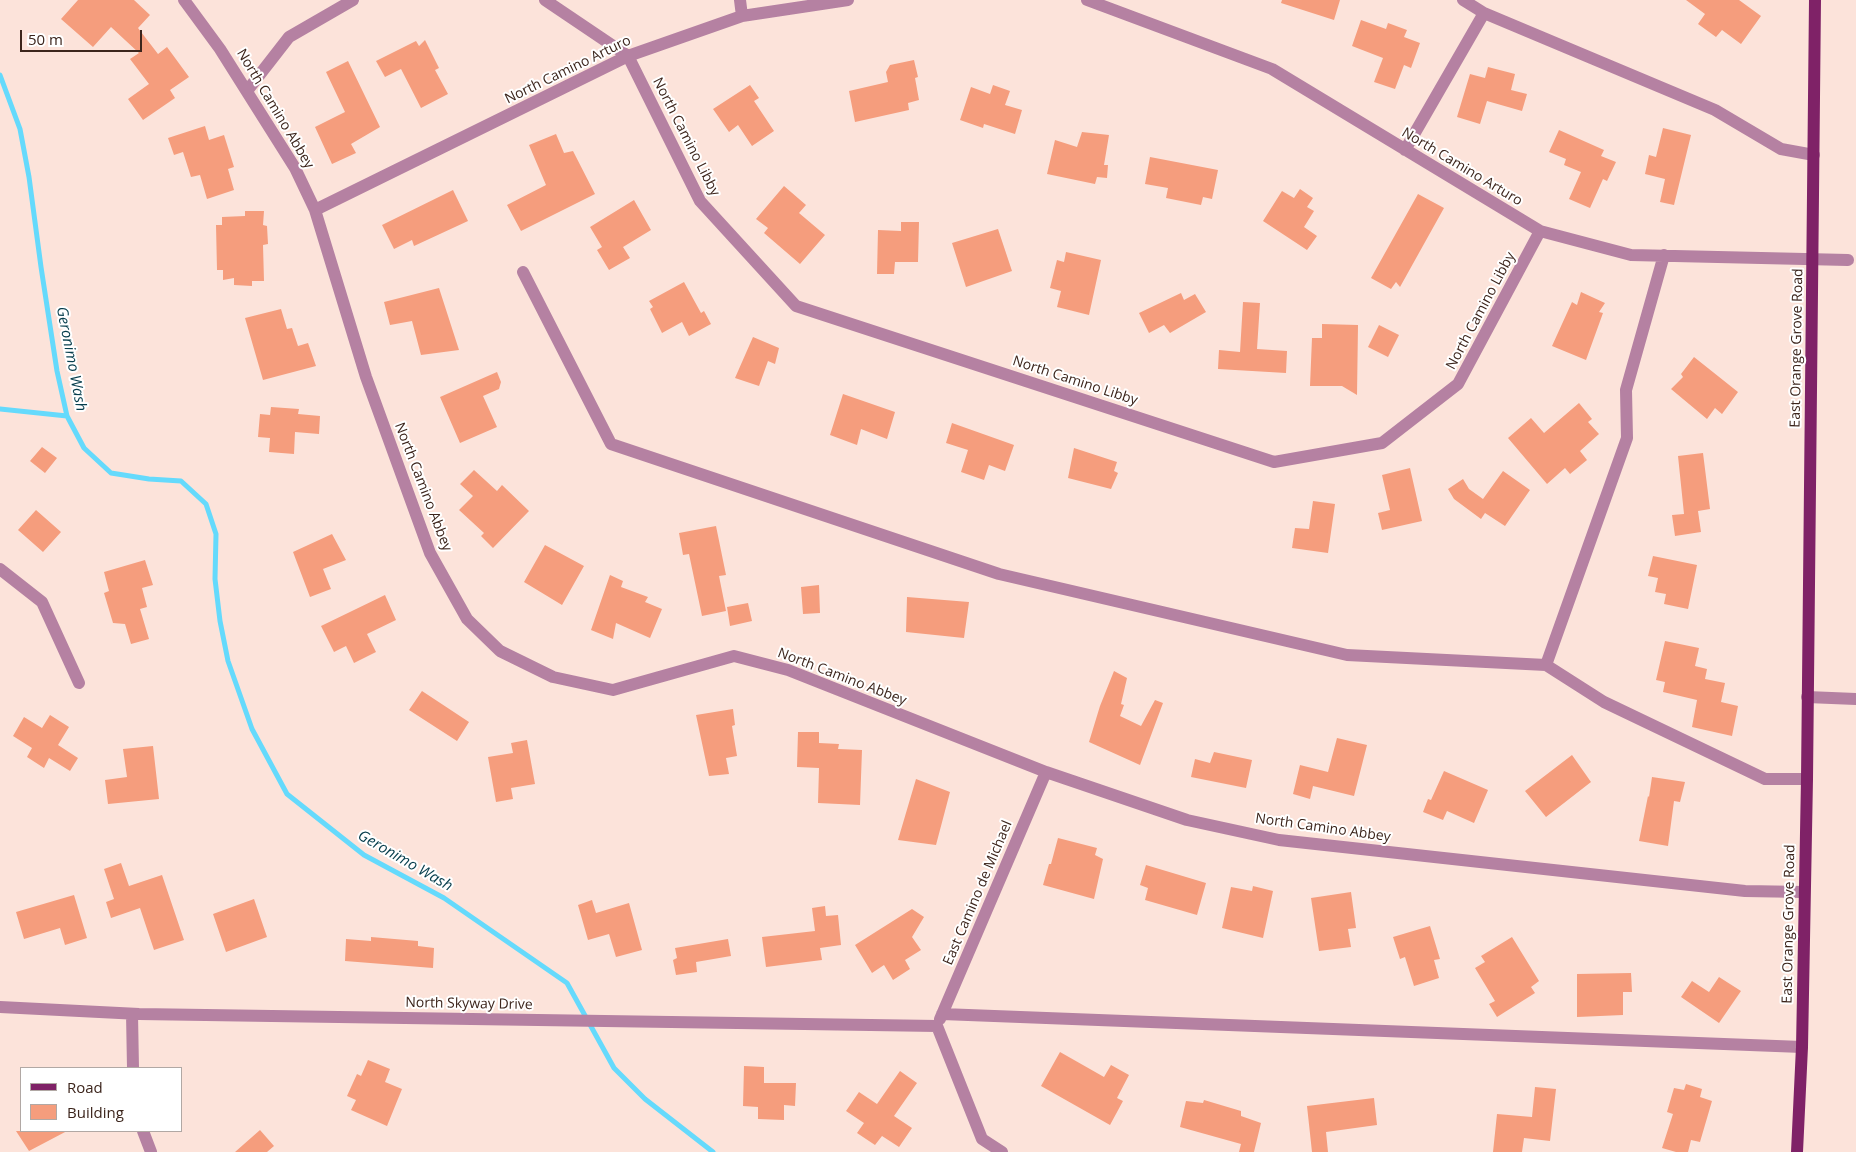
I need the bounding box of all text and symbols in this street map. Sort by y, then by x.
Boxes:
scale bar [22,20,145,52]
text: 50 m [28,29,63,49]
street label: North Camino Arturo [502,32,634,108]
street label: North Camino Abbey [233,46,317,172]
street label: North Camino Libby [649,75,723,199]
street label: North Camino Arturo [1399,124,1525,210]
street label: North Camino Libby [1443,249,1519,373]
street label: East Orange Grove Road [1787,268,1807,428]
water label: Geronimo Wash [52,305,90,413]
street label: North Camino Libby [1010,353,1140,409]
street label: North Camino Abbey [391,420,455,554]
street label: North Camino Abbey [775,645,909,709]
street label: North Camino Abbey [1254,810,1392,846]
street label: East Camino de Michael [940,818,1016,968]
water label: Geronimo Wash [354,827,456,895]
street label: East Orange Grove Road [1779,844,1799,1004]
street label: North Skyway Drive [405,994,533,1014]
legend [20,1067,182,1132]
text: Road [67,1077,103,1097]
text: Building [67,1102,124,1122]

